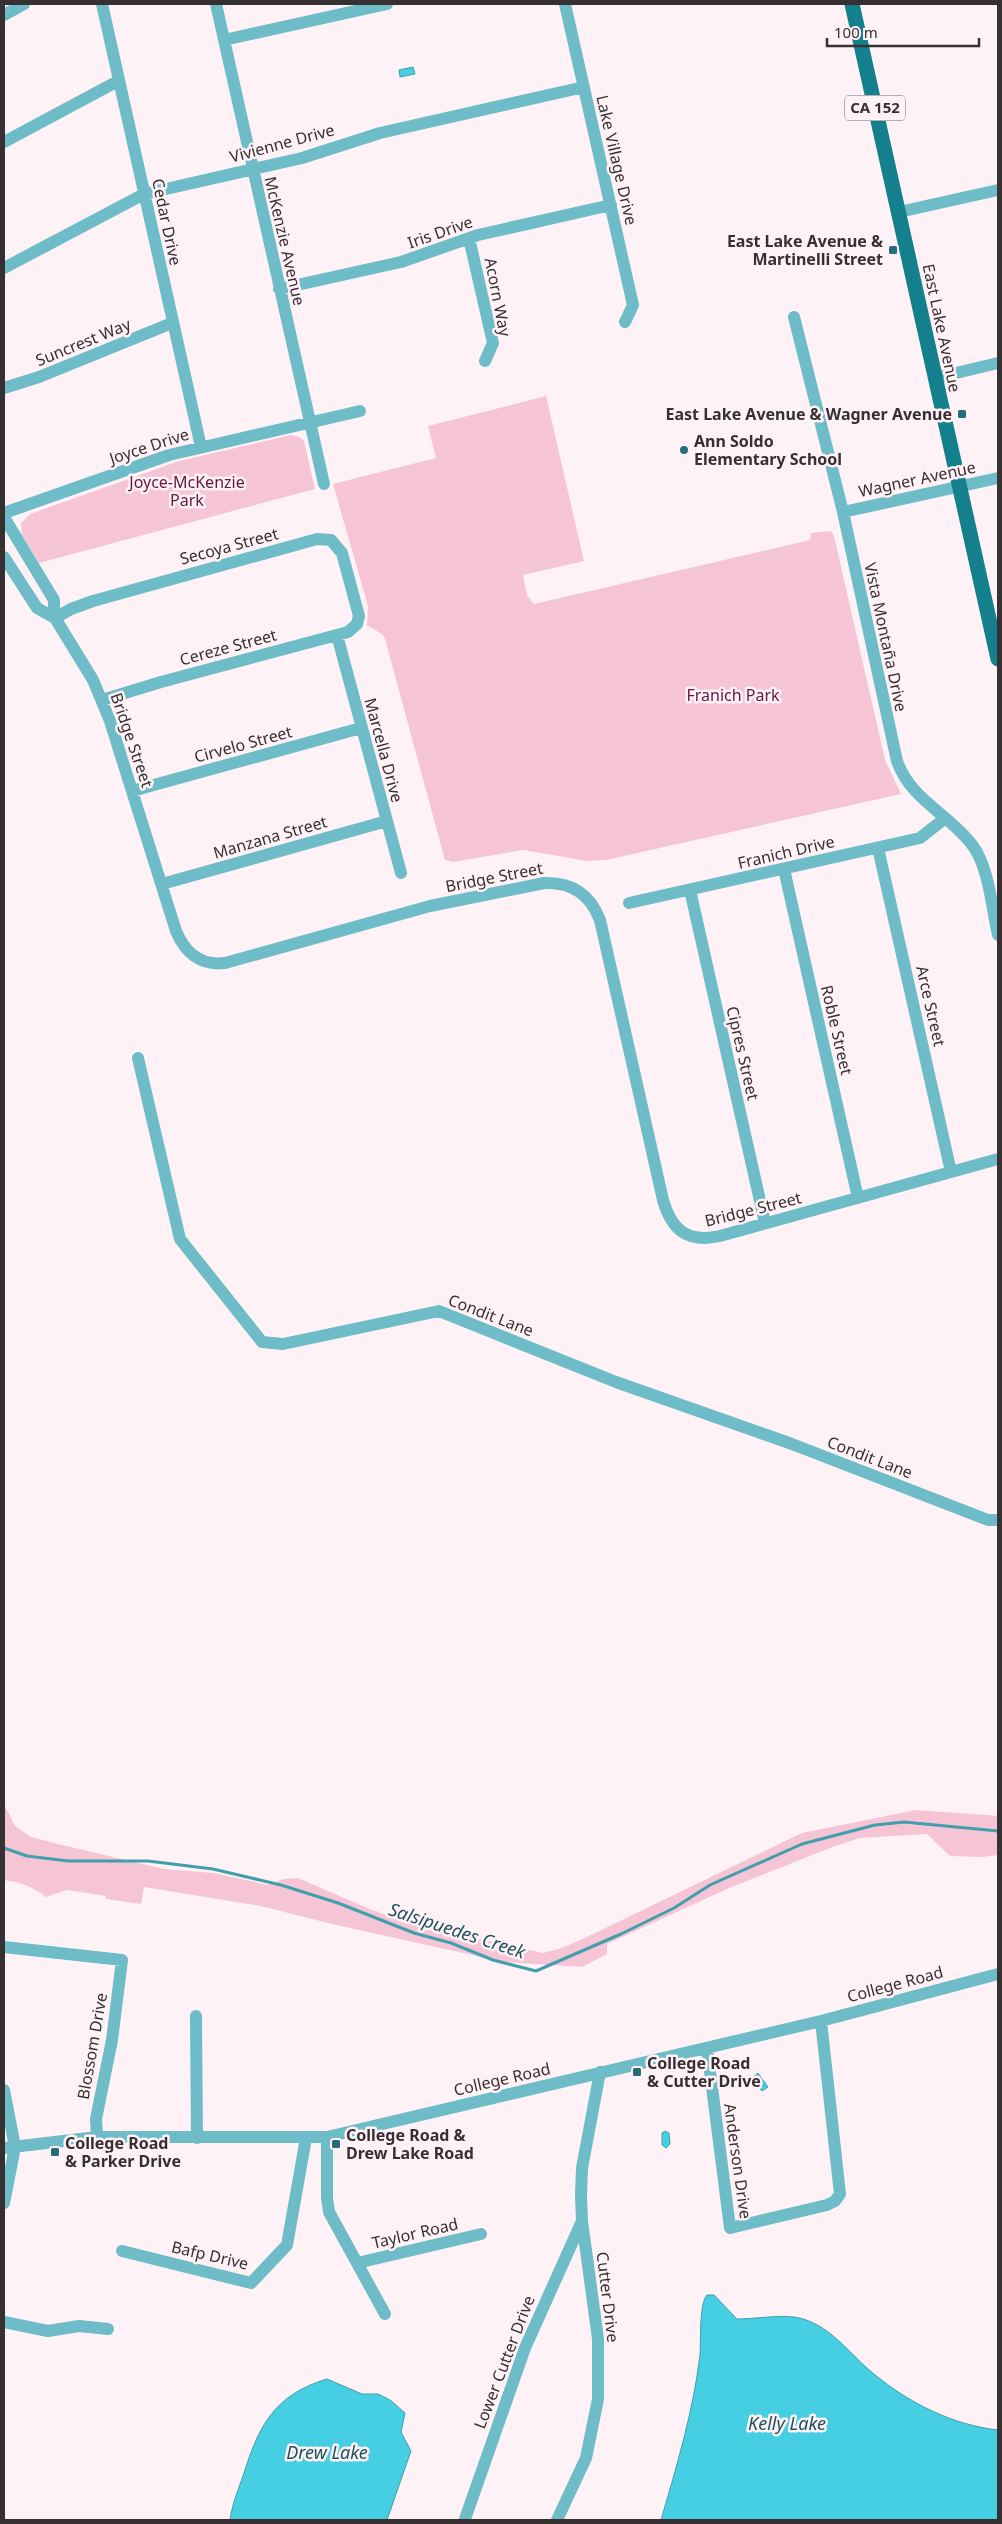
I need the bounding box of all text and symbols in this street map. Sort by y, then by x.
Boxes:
scale bar [827,15,980,47]
text: 100 m [834,22,878,42]
street label: Lake Village Drive [591,93,643,227]
road number: CA 152 [845,96,905,120]
street label: Vivienne Drive [227,118,337,168]
street label: McKenzie Avenue [259,174,311,308]
street label: Cedar Drive [147,177,187,267]
street label: Iris Drive [404,211,476,253]
place label: East Lake Avenue & Martinelli Street [727,230,883,270]
marker: East Lake Avenue & Martinelli Street [887,244,899,256]
street label: Acorn Way [480,256,517,339]
street label: East Lake Avenue [918,262,966,394]
street label: Suncrest Way [32,313,135,371]
place label: East Lake Avenue & Wagner Avenue [666,403,952,425]
marker: East Lake Avenue & Wagner Avenue [956,408,968,420]
street label: Joyce Drive [105,423,192,470]
place label: Ann Soldo Elementary School [694,430,842,470]
marker: Ann Soldo Elementary School [678,444,690,456]
street label: Wagner Avenue [856,456,978,502]
park label: Joyce-McKenzie Park [127,471,245,511]
street label: Secoya Street [177,522,281,570]
street label: Vista Montaña Drive [859,561,913,713]
street label: Cereze Street [177,623,279,671]
park label: Franich Park [686,684,780,706]
street label: Bridge Street [106,690,159,790]
street label: Marcella Drive [359,695,409,805]
street label: Cirvelo Street [192,720,295,768]
street label: Manzana Street [210,810,330,864]
street label: Franich Drive [735,830,837,874]
street label: Bridge Street [443,857,545,897]
street label: Arce Street [911,964,951,1049]
street label: Roble Street [816,983,858,1077]
street label: Cipres Street [721,1004,765,1102]
street label: Bridge Street [702,1186,804,1232]
street label: Condit Lane [445,1289,537,1341]
street label: Condit Lane [824,1431,916,1483]
water label: Salsipuedes Creek [386,1897,530,1964]
street label: College Road [845,1961,945,2007]
street label: Blossom Drive [72,1991,112,2101]
place label: College Road & Cutter Drive [647,2052,761,2092]
street label: College Road [452,2057,552,2101]
marker: College Road & Cutter Drive [631,2066,643,2078]
street label: Anderson Drive [719,2102,757,2220]
place label: College Road & Drew Lake Road [346,2124,474,2164]
place label: College Road & Parker Drive [65,2132,181,2172]
marker: College Road & Drew Lake Road [330,2138,342,2150]
marker: College Road & Parker Drive [49,2146,61,2158]
street label: Taylor Road [370,2212,460,2254]
street label: Bafp Drive [169,2235,251,2275]
street label: Cutter Drive [592,2251,624,2343]
street label: Lower Cutter Drive [468,2292,540,2432]
water label: Kelly Lake [748,2411,826,2435]
water label: Drew Lake [286,2440,368,2464]

